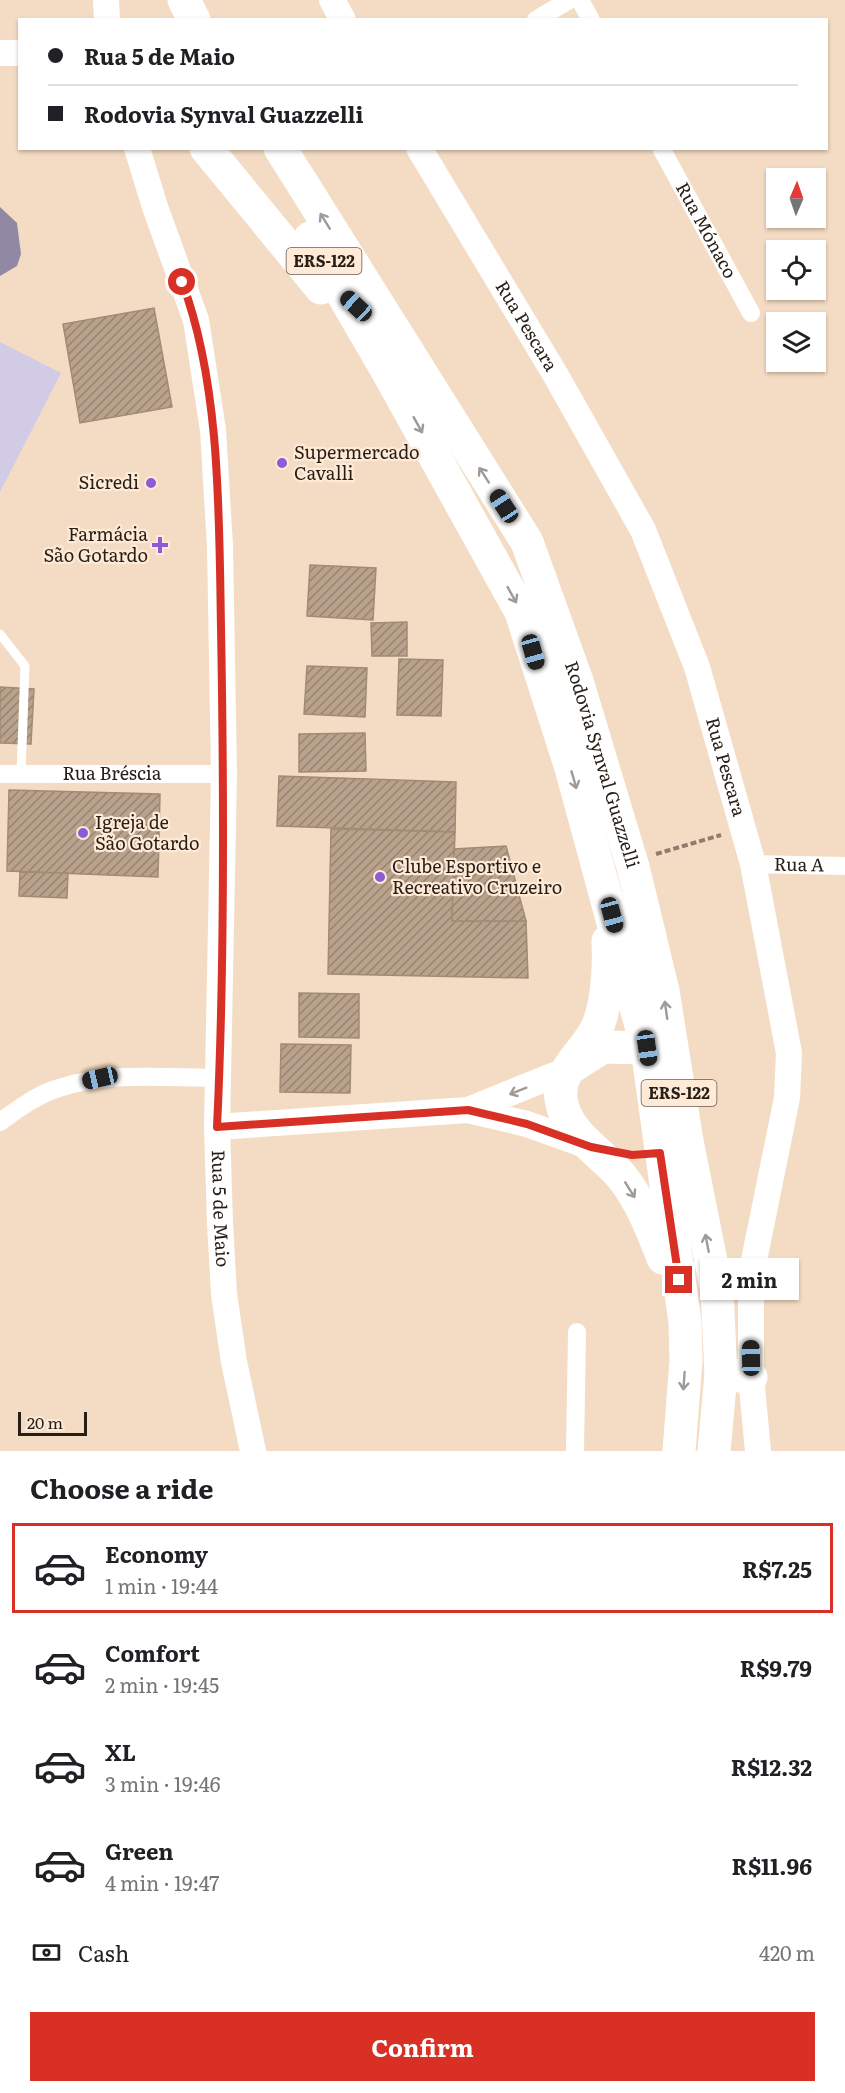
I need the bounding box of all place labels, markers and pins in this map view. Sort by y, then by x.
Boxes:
place label: Supermercado Cavalli [294,438,420,486]
marker: Supermercado Cavalli [275,456,289,470]
place label: Sicredi [79,468,139,495]
marker: Sicredi [144,476,158,490]
place label: Farmácia São Gotardo [44,520,148,568]
marker: Farmácia São Gotardo [153,538,167,552]
place label: Igreja de São Gotardo [95,808,199,856]
marker: Igreja de São Gotardo [76,826,90,840]
place label: Clube Esportivo e Recreativo Cruzeiro [392,852,562,900]
marker: Clube Esportivo e Recreativo Cruzeiro [373,870,387,884]

